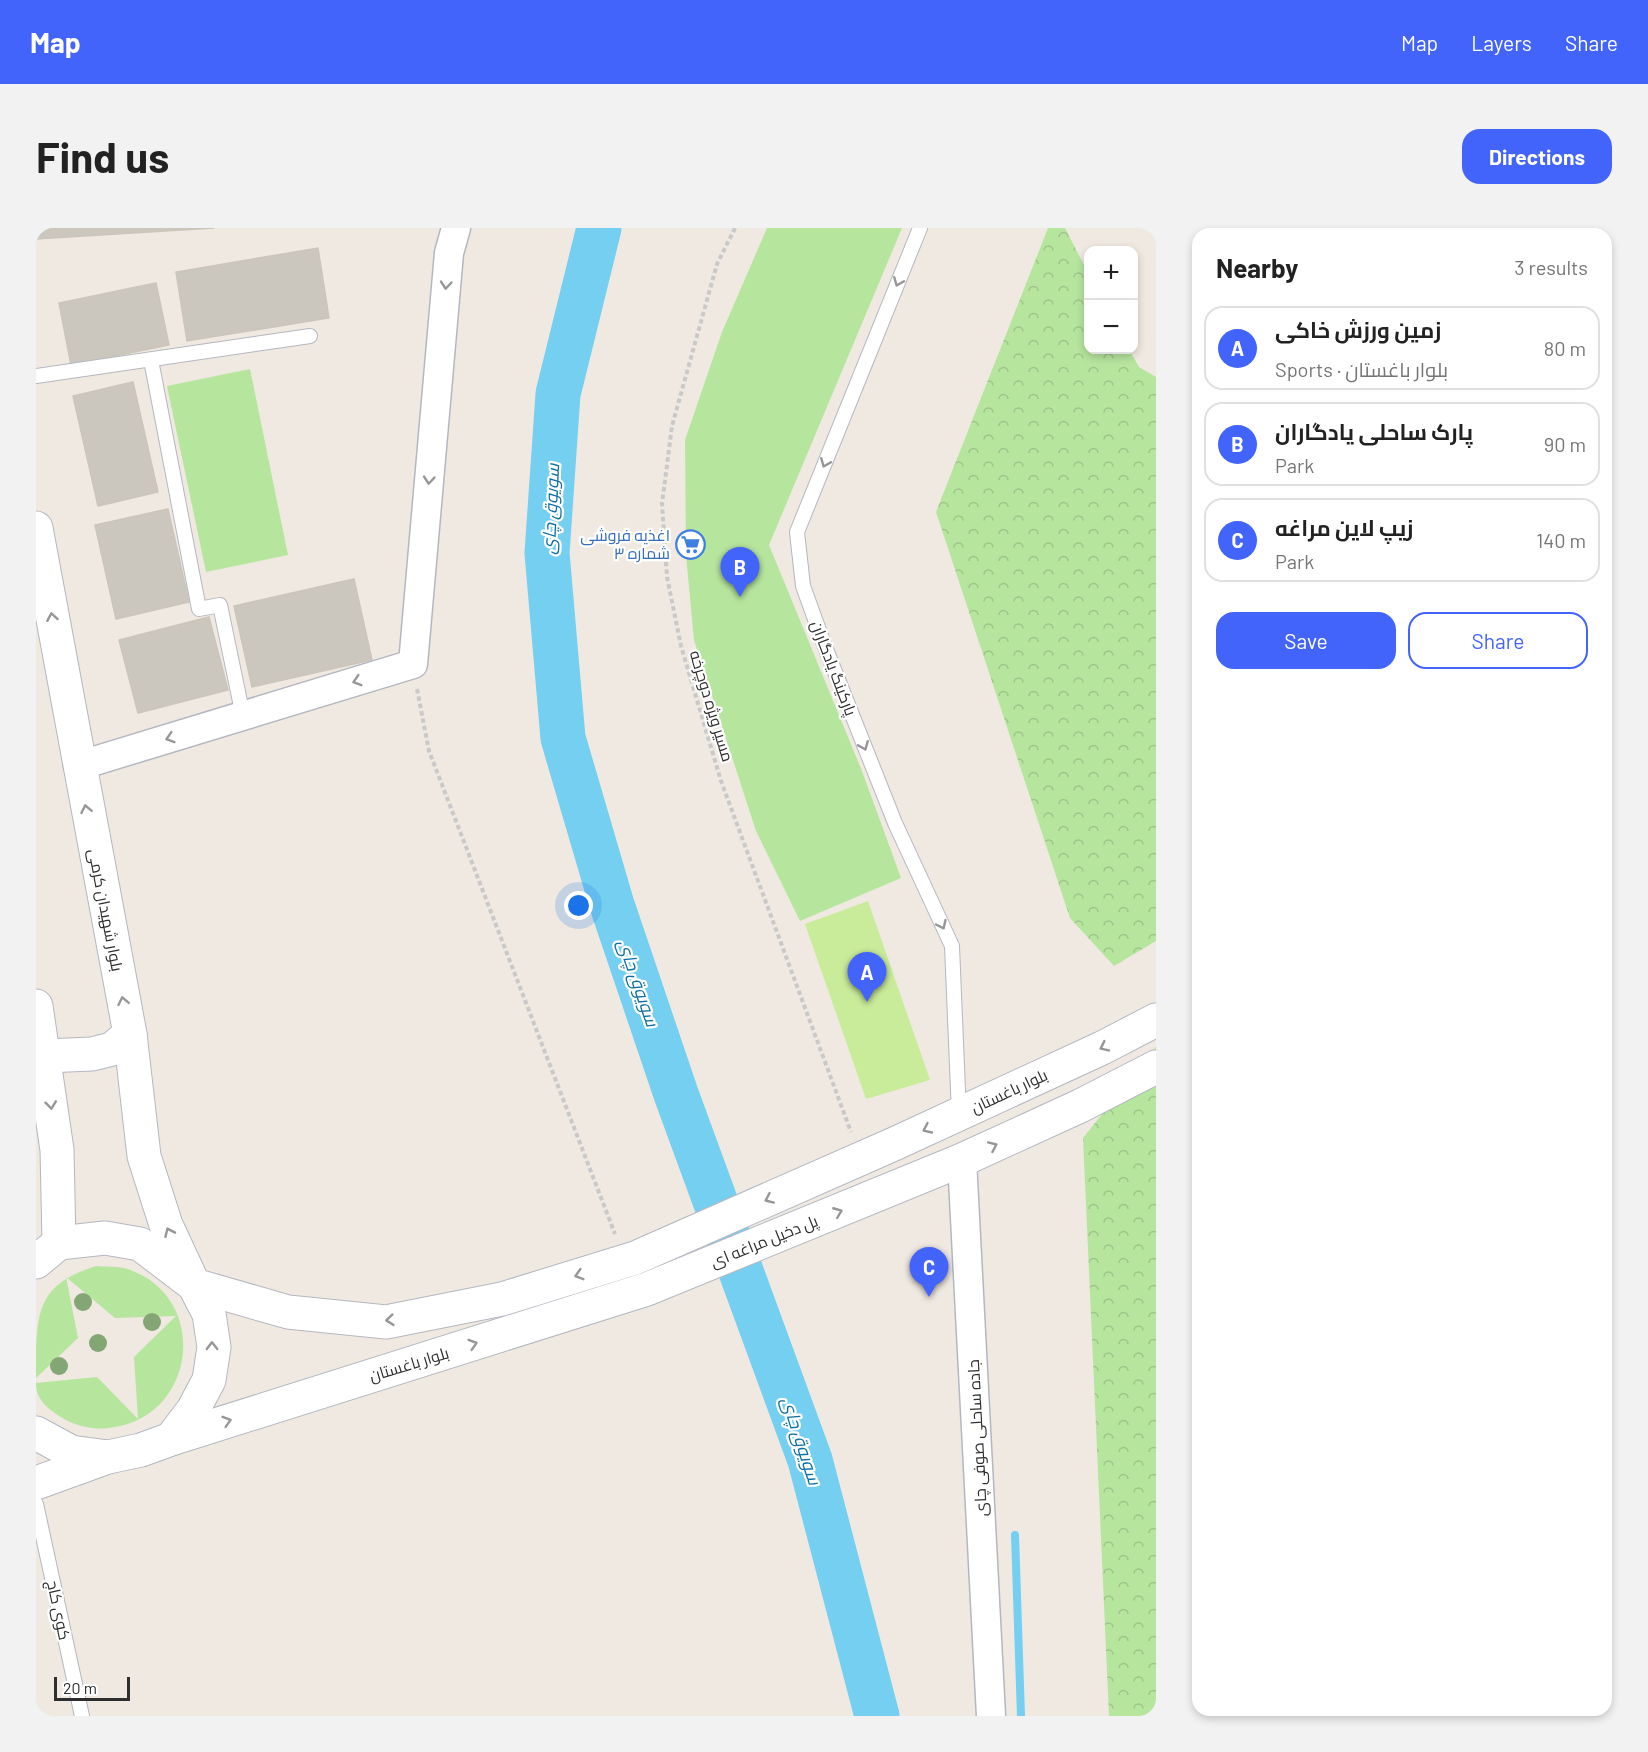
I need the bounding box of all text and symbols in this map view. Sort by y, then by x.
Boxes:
text: Map [30,25,81,59]
text: Map [1401,30,1438,55]
text: Layers [1471,30,1532,55]
text: Share [1565,30,1618,55]
button: Directions [1462,129,1612,184]
text: Find us [36,131,169,181]
map controls [1084,246,1138,354]
button: + [1084,246,1138,300]
text: Nearby [1216,252,1298,283]
text: 3 results [1514,255,1588,279]
one-way arrow [893,276,905,287]
one-way arrow [440,281,453,290]
button: − [1084,300,1138,354]
text: زمین ورزش خاکی [1275,316,1441,342]
text: A [1231,336,1244,360]
text: 80 m [1544,336,1586,360]
text: Sports · بلوار باغستان [1275,357,1448,381]
text: پارک ساحلی یادگاران [1275,418,1473,444]
text: B [1231,432,1244,456]
text: 90 m [1544,432,1586,456]
text: Park [1275,453,1314,477]
one-way arrow [820,457,832,468]
water label: سویوق چای [537,462,565,555]
one-way arrow [423,475,436,484]
text: زیپ لاین مراغه [1275,514,1413,540]
place label: اغذیه فروشی شماره ۳ [580,525,670,563]
supermarket icon: اغذیه فروشی شماره ۳ [675,528,707,560]
text: C [1231,528,1244,552]
text: 140 m [1536,528,1586,552]
pin: B [720,548,760,597]
text: Park [1275,549,1314,573]
one-way arrow [46,612,59,622]
button: Save [1216,612,1396,669]
button: Share [1408,612,1588,669]
street label: پارکینگ یادگاران [805,618,862,720]
street label: مسیر ویژه دوچرخه [684,648,738,765]
one-way arrow [352,674,363,686]
one-way arrow [165,731,176,743]
one-way arrow [857,740,869,751]
one-way arrow [80,804,93,814]
street label: بلوار شهیدان کرمی [83,847,128,973]
your location [564,891,593,920]
one-way arrow [935,918,947,929]
water label: سویوق چای [612,936,665,1031]
pin: A [848,952,886,1002]
one-way arrow [117,996,130,1006]
one-way arrow [1100,1040,1111,1052]
street label: بلوار باغستان [967,1065,1051,1118]
one-way arrow [44,1100,57,1110]
one-way arrow [922,1121,933,1133]
one-way arrow [987,1141,998,1153]
one-way arrow [764,1192,775,1204]
one-way arrow [831,1207,842,1219]
street label: پل دخیل مراغه ای [707,1210,822,1274]
one-way arrow [164,1227,176,1238]
pin: C [910,1248,948,1297]
one-way arrow [574,1268,585,1280]
one-way arrow [385,1313,394,1326]
one-way arrow [467,1339,478,1351]
one-way arrow [206,1341,218,1350]
street label: بلوار باغستان [367,1342,452,1387]
street label: جاده ساحلی صوفی چای [963,1359,993,1517]
water label: سویوق چای [776,1394,827,1489]
one-way arrow [221,1416,232,1429]
street label: کوی کاج [41,1578,75,1642]
scale bar [54,1674,130,1702]
text: 20 m [63,1678,97,1697]

